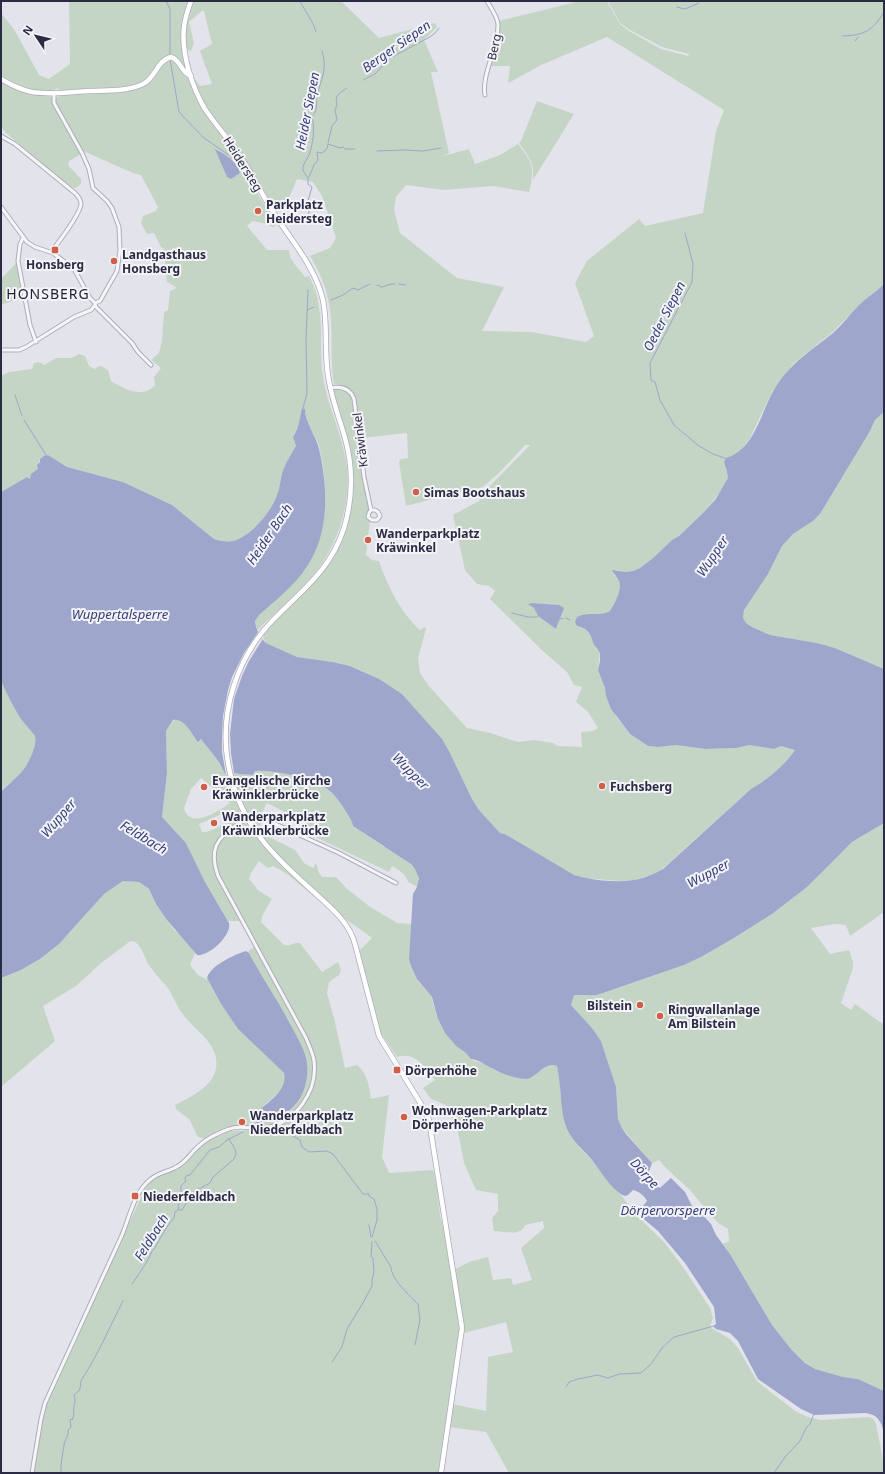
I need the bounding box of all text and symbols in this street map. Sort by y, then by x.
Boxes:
north arrow [16,16,56,56]
water label: Berger Siepen [358,16,434,76]
text: N [19,22,36,38]
street label: Berg [483,32,505,62]
water label: Heider Siepen [291,70,323,152]
street label: Heidersteg [219,133,267,195]
place label: Parkplatz Heidersteg [266,196,332,227]
marker: Parkplatz Heidersteg [253,206,263,216]
marker: Honsberg [50,245,60,255]
place label: Landgasthaus Honsberg [122,246,206,277]
place label: Honsberg [26,256,84,273]
marker: Landgasthaus Honsberg [109,256,119,266]
water label: Oeder Siepen [639,278,689,354]
district label: HONSBERG [6,284,90,303]
street label: Kräwinkel [348,412,372,468]
place label: Simas Bootshaus [424,484,525,501]
marker: Simas Bootshaus [411,487,421,497]
water label: Heider Bach [242,500,296,568]
place label: Wanderparkplatz Kräwinkel [376,525,480,556]
water label: Wupper [692,532,733,580]
marker: Wanderparkplatz Kräwinkel [363,535,373,545]
water label: Wuppertalsperre [72,605,169,623]
water label: Wupper [389,749,434,794]
place label: Evangelische Kirche Kräwinklerbrücke [212,772,331,803]
place label: Fuchsberg [610,778,672,795]
marker: Fuchsberg [597,781,607,791]
marker: Evangelische Kirche Kräwinklerbrücke [199,782,209,792]
water label: Wupper [36,794,80,841]
place label: Wanderparkplatz Kräwinklerbrücke [222,808,329,839]
water label: Feldbach [117,816,171,858]
marker: Wanderparkplatz Kräwinklerbrücke [209,818,219,828]
water label: Wupper [684,854,733,892]
place label: Bilstein [587,997,632,1014]
marker: Bilstein [635,1000,645,1010]
place label: Ringwallanlage Am Bilstein [668,1001,760,1032]
marker: Ringwallanlage Am Bilstein [655,1011,665,1021]
place label: Dörperhöhe [405,1062,477,1079]
marker: Dörperhöhe [392,1065,402,1075]
place label: Wohnwagen-Parkplatz Dörperhöhe [412,1102,547,1133]
place label: Wanderparkplatz Niederfeldbach [250,1107,354,1138]
marker: Wohnwagen-Parkplatz Dörperhöhe [399,1112,409,1122]
marker: Wanderparkplatz Niederfeldbach [237,1117,247,1127]
water label: Dörpe [627,1154,664,1192]
place label: Niederfeldbach [143,1188,235,1205]
marker: Niederfeldbach [130,1191,140,1201]
water label: Dörpervorsperre [620,1201,716,1219]
water label: Feldbach [130,1210,172,1264]

